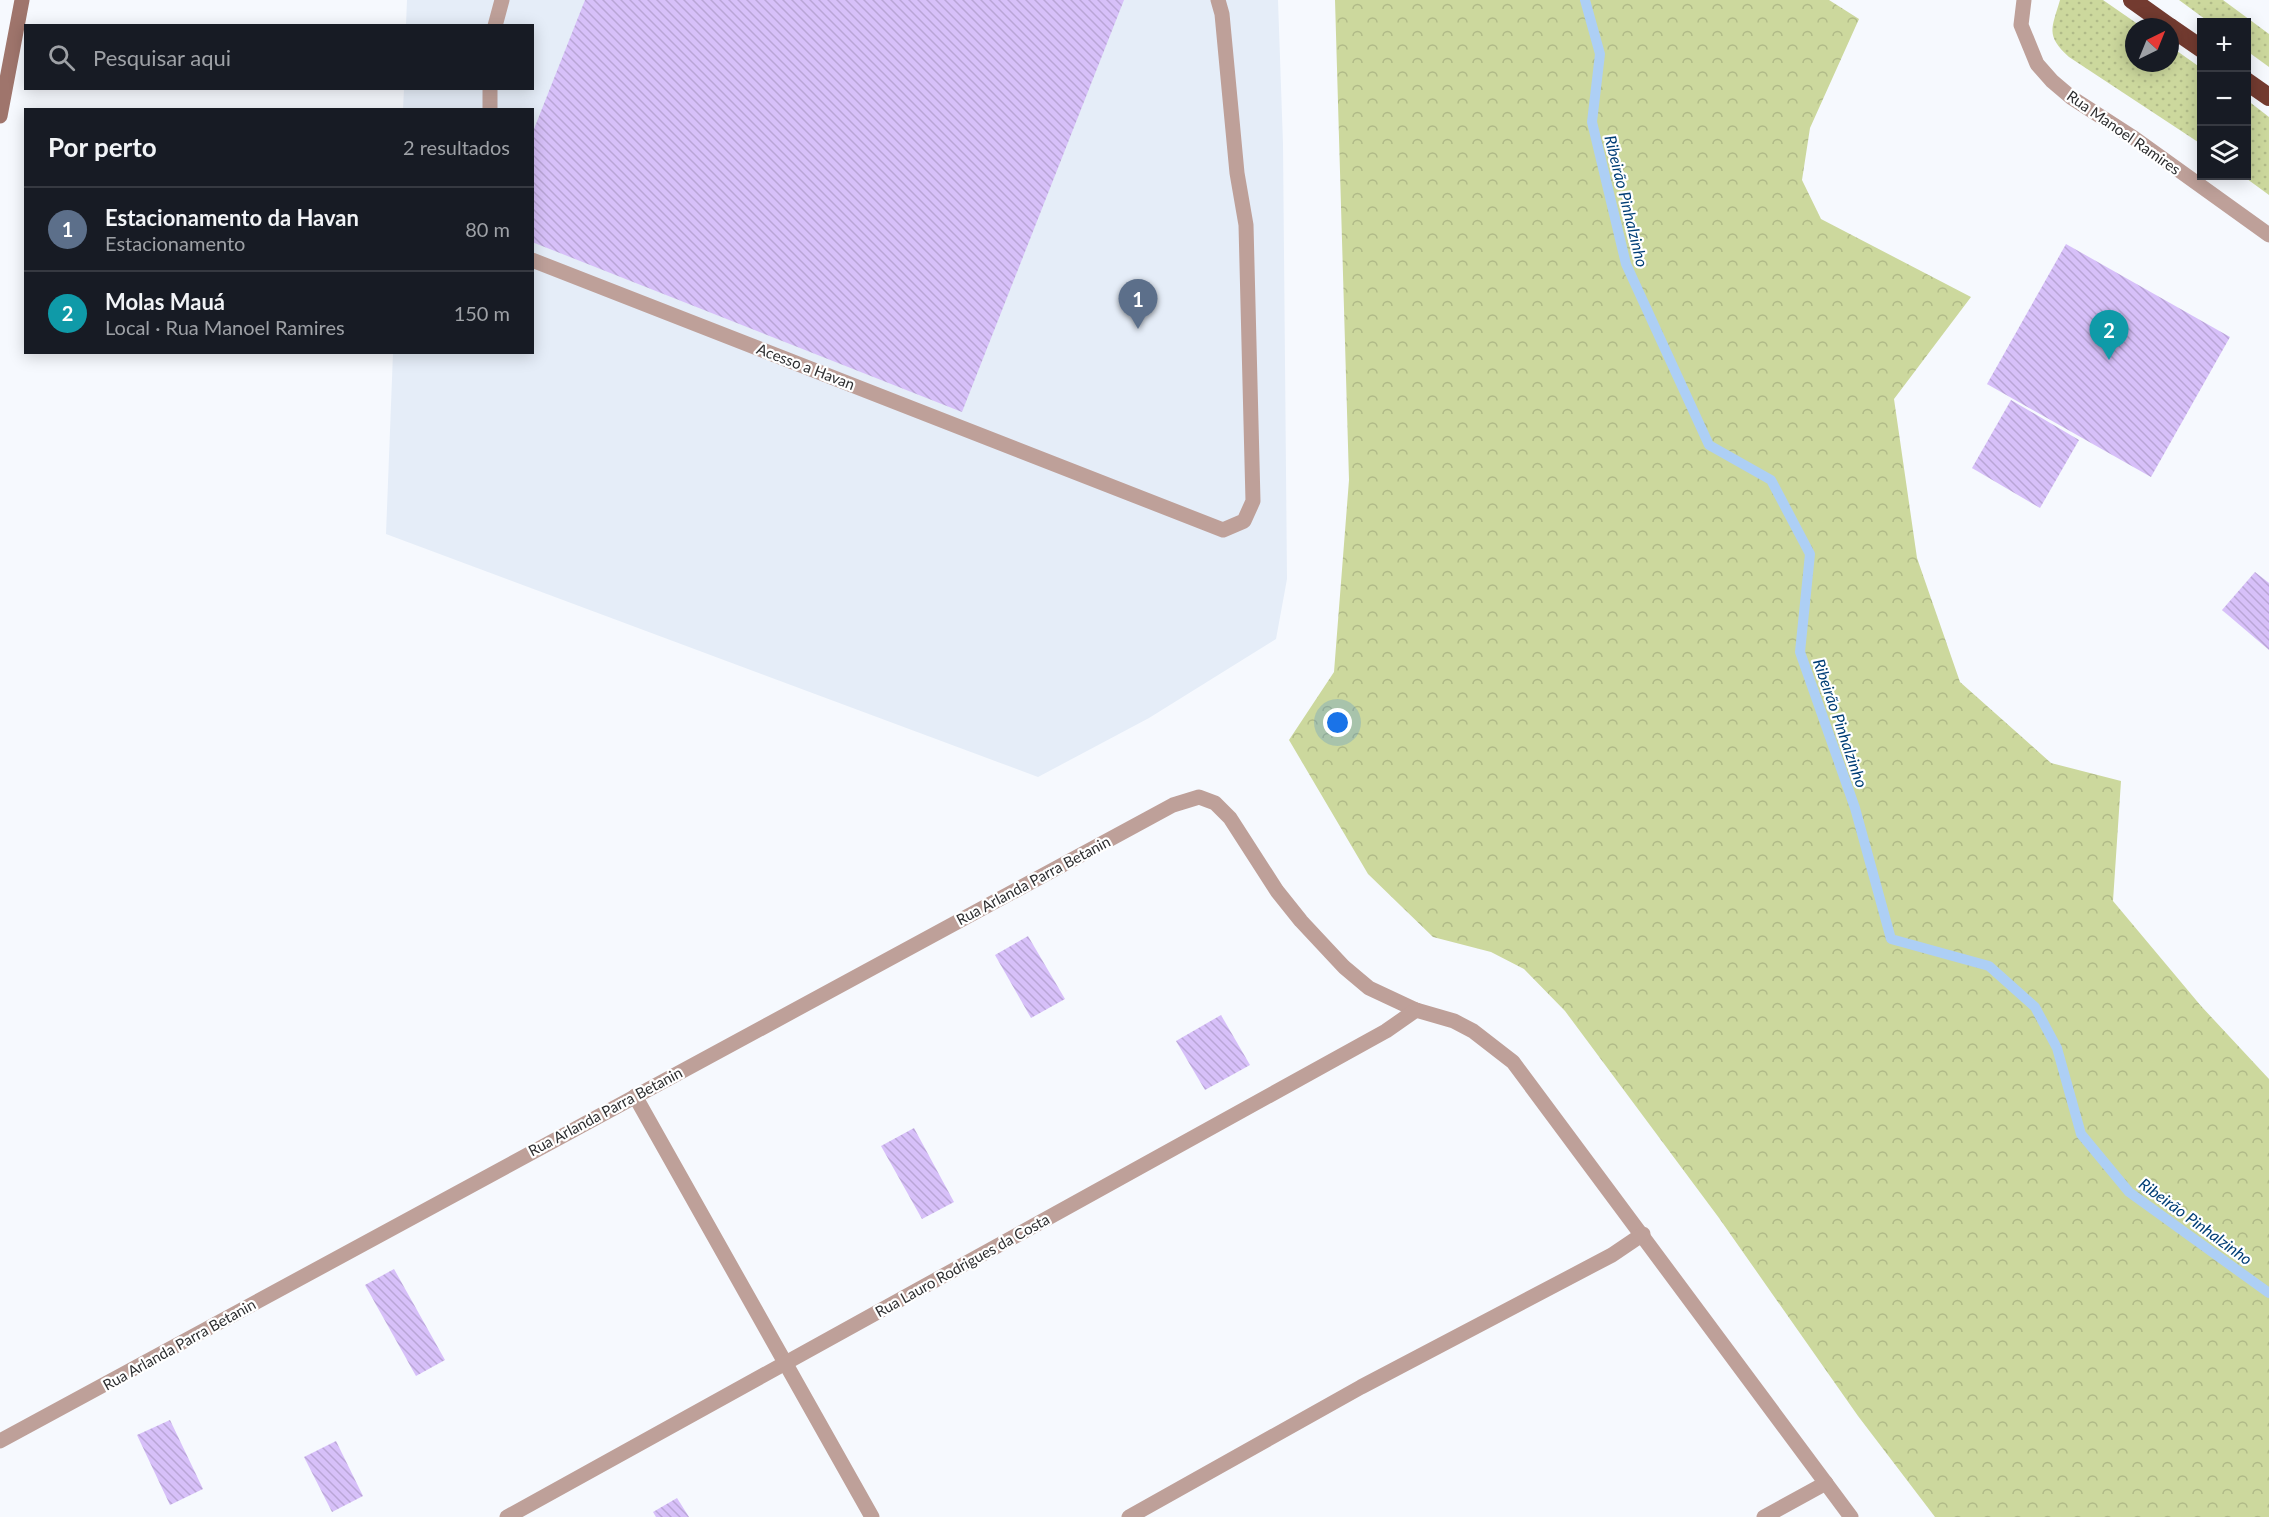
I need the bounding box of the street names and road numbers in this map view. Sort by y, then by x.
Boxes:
street label: Rua Manoel Ramires [2064,86,2184,178]
street label: Acesso a Havan [754,339,858,393]
street label: Rua Arlanda Parra Betanin [953,832,1113,928]
street label: Rua Arlanda Parra Betanin [525,1063,685,1159]
street label: Rua Lauro Rodrigues da Costa [872,1210,1052,1320]
street label: Rua Arlanda Parra Betanin [99,1294,259,1394]

